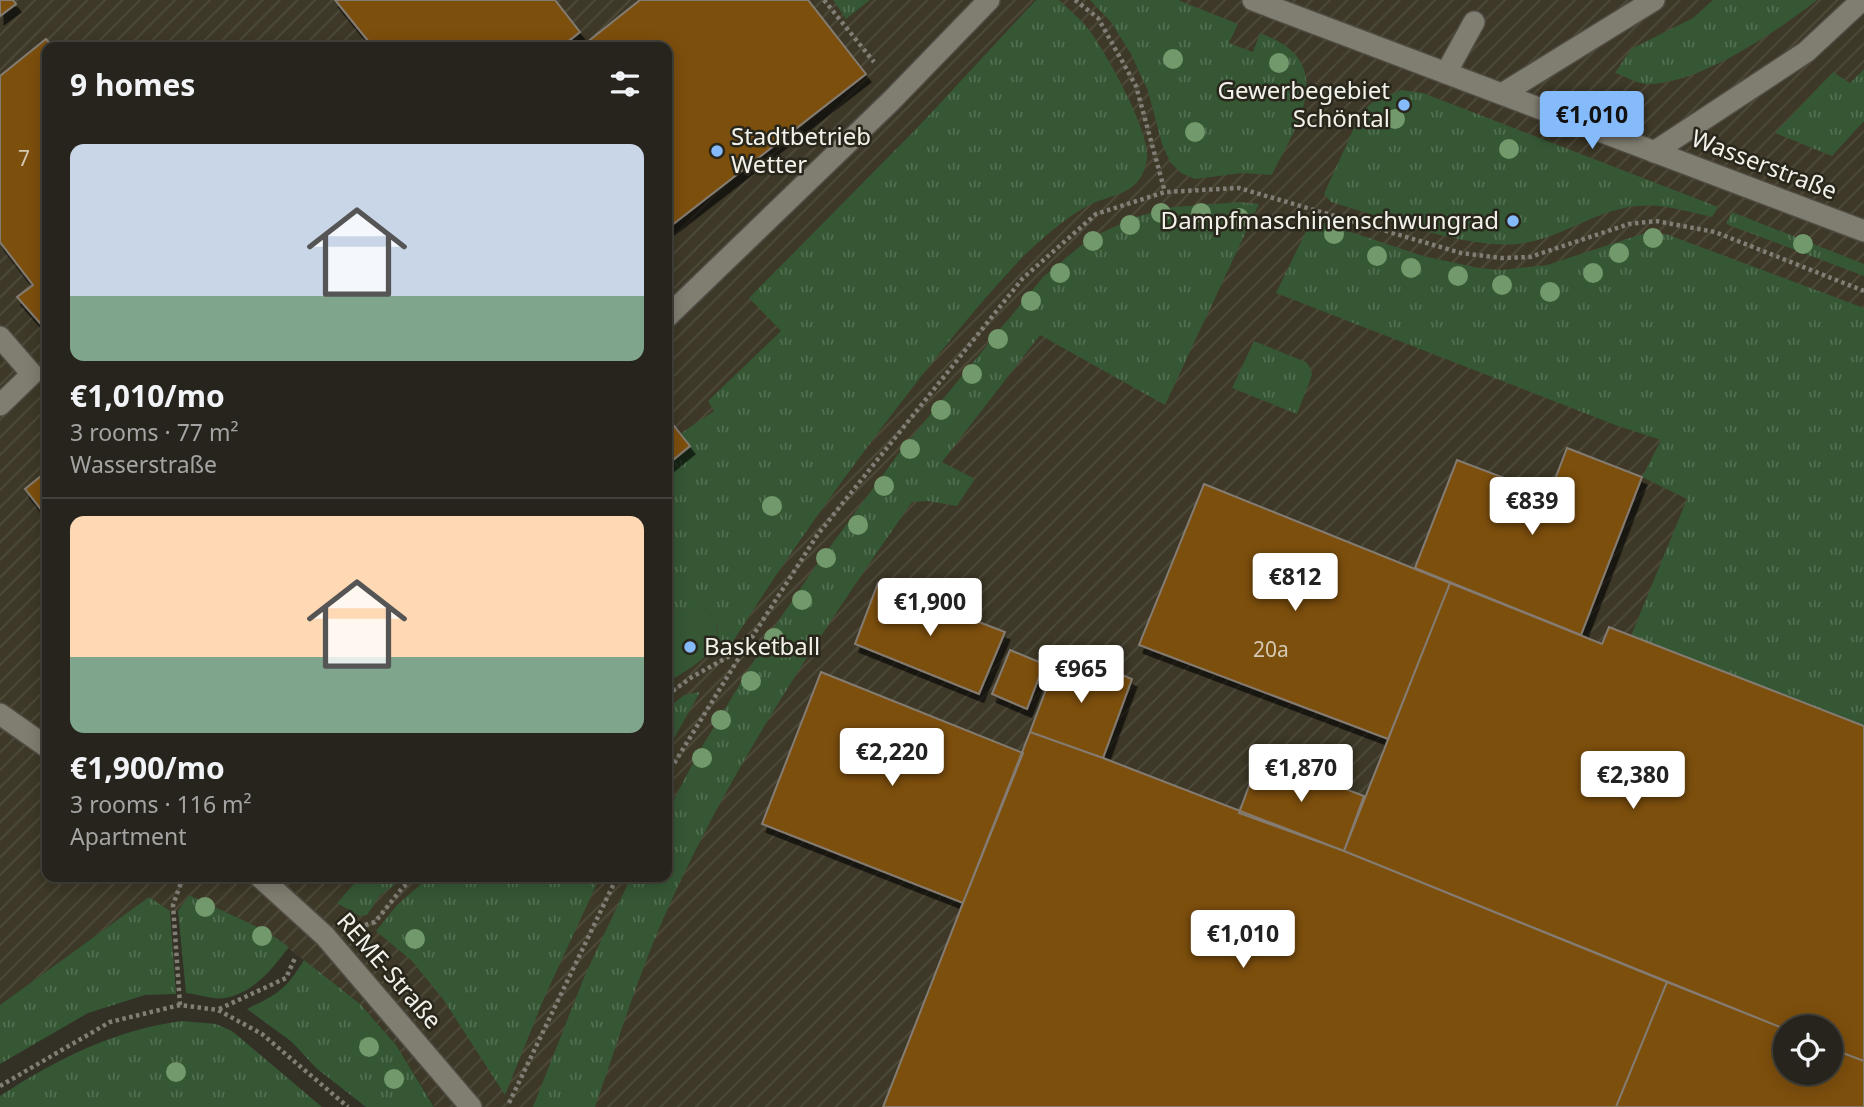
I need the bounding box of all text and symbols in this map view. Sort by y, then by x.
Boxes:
text: 9 homes [70,64,195,105]
icon: filters [606,65,644,103]
place label: Gewerbegebiet Schöntal [1217,73,1390,134]
pin: €1,010 [1535,92,1649,151]
marker: Gewerbegebiet Schöntal [1396,97,1412,113]
text: €1,010 [1556,98,1628,130]
place label: Stadtbetrieb Wetter [731,119,871,180]
street label: Wasserstraße [1687,121,1842,207]
marker: Stadtbetrieb Wetter [709,143,725,159]
house number: 7 [18,144,30,172]
icon: home [294,189,420,315]
place label: Dampfmaschinenschwungrad [1161,203,1499,236]
marker: Dampfmaschinenschwungrad [1505,213,1521,229]
text: €1,010/mo [70,375,225,416]
text: 3 rooms · 77 m² [70,416,239,448]
text: Wasserstraße [70,448,217,480]
pin: €839 [1491,477,1573,537]
text: €839 [1506,484,1558,516]
pin: €812 [1254,554,1336,613]
text: €812 [1269,560,1321,592]
icon: home [294,561,420,687]
pin: €1,900 [873,578,987,638]
text: €1,900 [894,585,966,617]
place label: Basketball [704,629,820,662]
house number: 20a [1253,635,1289,663]
marker: Basketball [682,639,698,655]
pin: €965 [1040,646,1122,705]
text: €965 [1055,652,1107,684]
pin: €2,220 [835,728,949,788]
text: €2,220 [856,735,928,767]
pin: €1,870 [1244,744,1358,804]
text: €1,900/mo [70,747,225,788]
text: €1,870 [1265,751,1337,783]
pin: €2,380 [1576,752,1690,811]
text: €2,380 [1597,758,1669,790]
text: 3 rooms · 116 m² [70,788,252,820]
text: Apartment [70,820,187,852]
street label: REME-Straße [330,905,450,1035]
pin: €1,010 [1186,911,1300,970]
text: €1,010 [1207,917,1279,949]
map controls [1773,1015,1843,1085]
button: locate [1773,1015,1843,1085]

